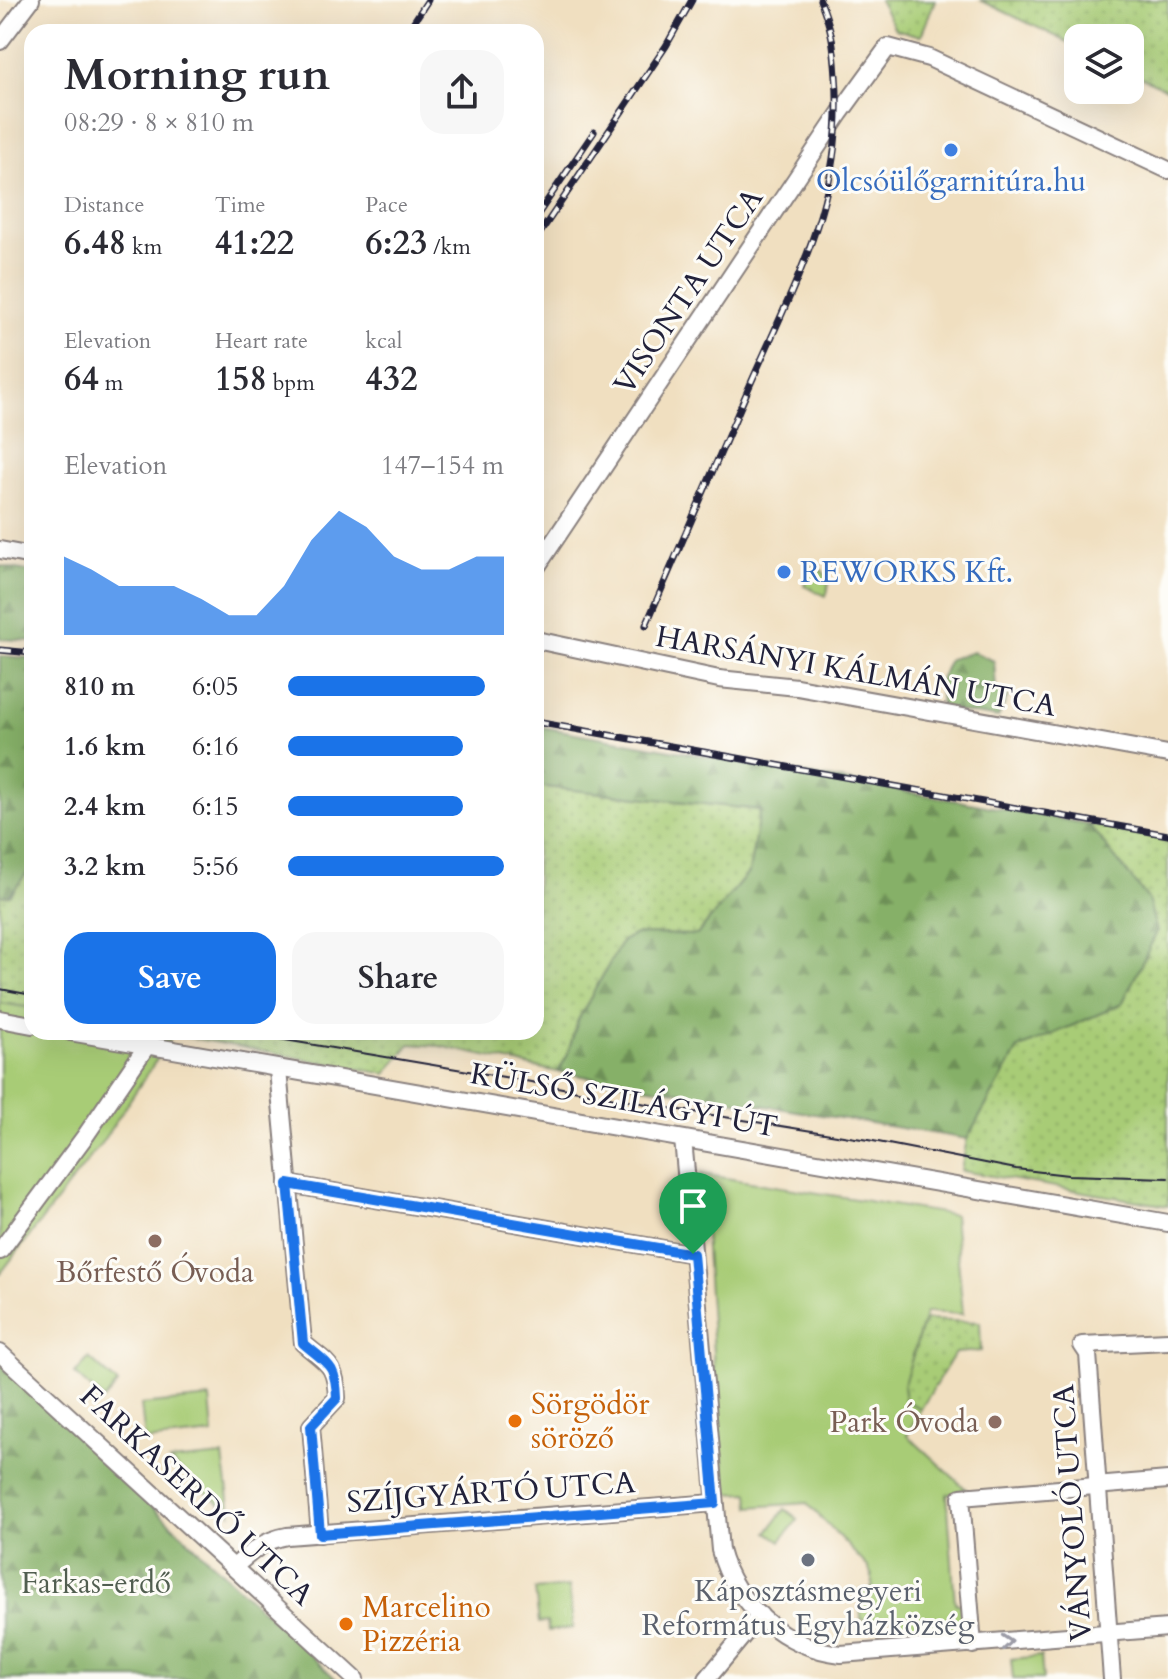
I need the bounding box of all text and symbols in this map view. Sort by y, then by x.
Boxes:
map controls [1064,24,1144,104]
button: layers [1064,24,1144,104]
text: Morning run [64,45,330,105]
button: share [420,50,504,134]
text: 08:29 · 8 × 810 m [64,105,254,140]
marker: Olcsóülőgarnitúra.hu [942,141,960,159]
place label: Olcsóülőgarnitúra.hu [816,161,1086,202]
street label: VISONTA UTCA [604,179,773,403]
text: Distance [64,190,144,220]
text: Time [215,190,266,220]
text: Pace [365,190,408,220]
text: 6.48 [64,220,126,266]
text: 41:22 [215,220,294,266]
text: 6:23 [365,220,427,266]
text: km [126,232,162,262]
text: /km [427,232,471,262]
text: Elevation [64,326,151,356]
text: Heart rate [215,326,308,356]
text: kcal [365,326,402,356]
text: 64 [64,356,99,402]
text: 158 [215,356,267,402]
text: 432 [365,356,418,402]
text: m [99,368,123,398]
text: bpm [267,368,315,398]
text: Elevation [64,448,167,483]
text: 147–154 m [381,448,504,483]
place label: REWORKS Kft. [800,552,1013,593]
marker: REWORKS Kft. [775,563,793,581]
street label: HARSÁNYI KÁLMÁN UTCA [653,616,1060,727]
text: 810 m [64,669,135,704]
text: 6:05 [192,669,239,704]
text: 1.6 km [64,729,145,764]
text: 6:16 [192,729,239,764]
text: 2.4 km [64,789,145,824]
text: 6:15 [192,789,239,824]
text: 3.2 km [64,849,145,884]
text: 5:56 [192,849,239,884]
button: Save [64,932,276,1024]
button: Share [292,932,504,1024]
street label: KÜLSŐ SZILÁGYI ÚT [467,1053,781,1148]
pin [659,1172,727,1254]
icon: arrive [671,1184,715,1228]
marker: Bőrfestő Óvoda [146,1232,164,1250]
place label: Bőrfestő Óvoda [56,1252,254,1293]
street label: FARKASERDŐ UTCA [71,1376,323,1615]
street label: VÁNYOLÓ UTCA [1043,1382,1102,1643]
place label: Sörgödör söröző [531,1384,649,1459]
place label: Park Óvoda [830,1402,979,1443]
marker: Sörgödör söröző [506,1412,524,1430]
marker: Park Óvoda [986,1413,1004,1431]
street label: SZÍJGYÁRTÓ UTCA [345,1462,637,1523]
marker: Káposztásmegyeri Református Egyházközség [799,1551,817,1569]
park label: Farkas-erdő [21,1563,171,1604]
place label: Káposztásmegyeri Református Egyházközség [641,1571,975,1646]
place label: Marcelino Pizzéria [362,1587,491,1662]
marker: Marcelino Pizzéria [337,1615,355,1633]
one-way arrow [1001,1634,1014,1651]

